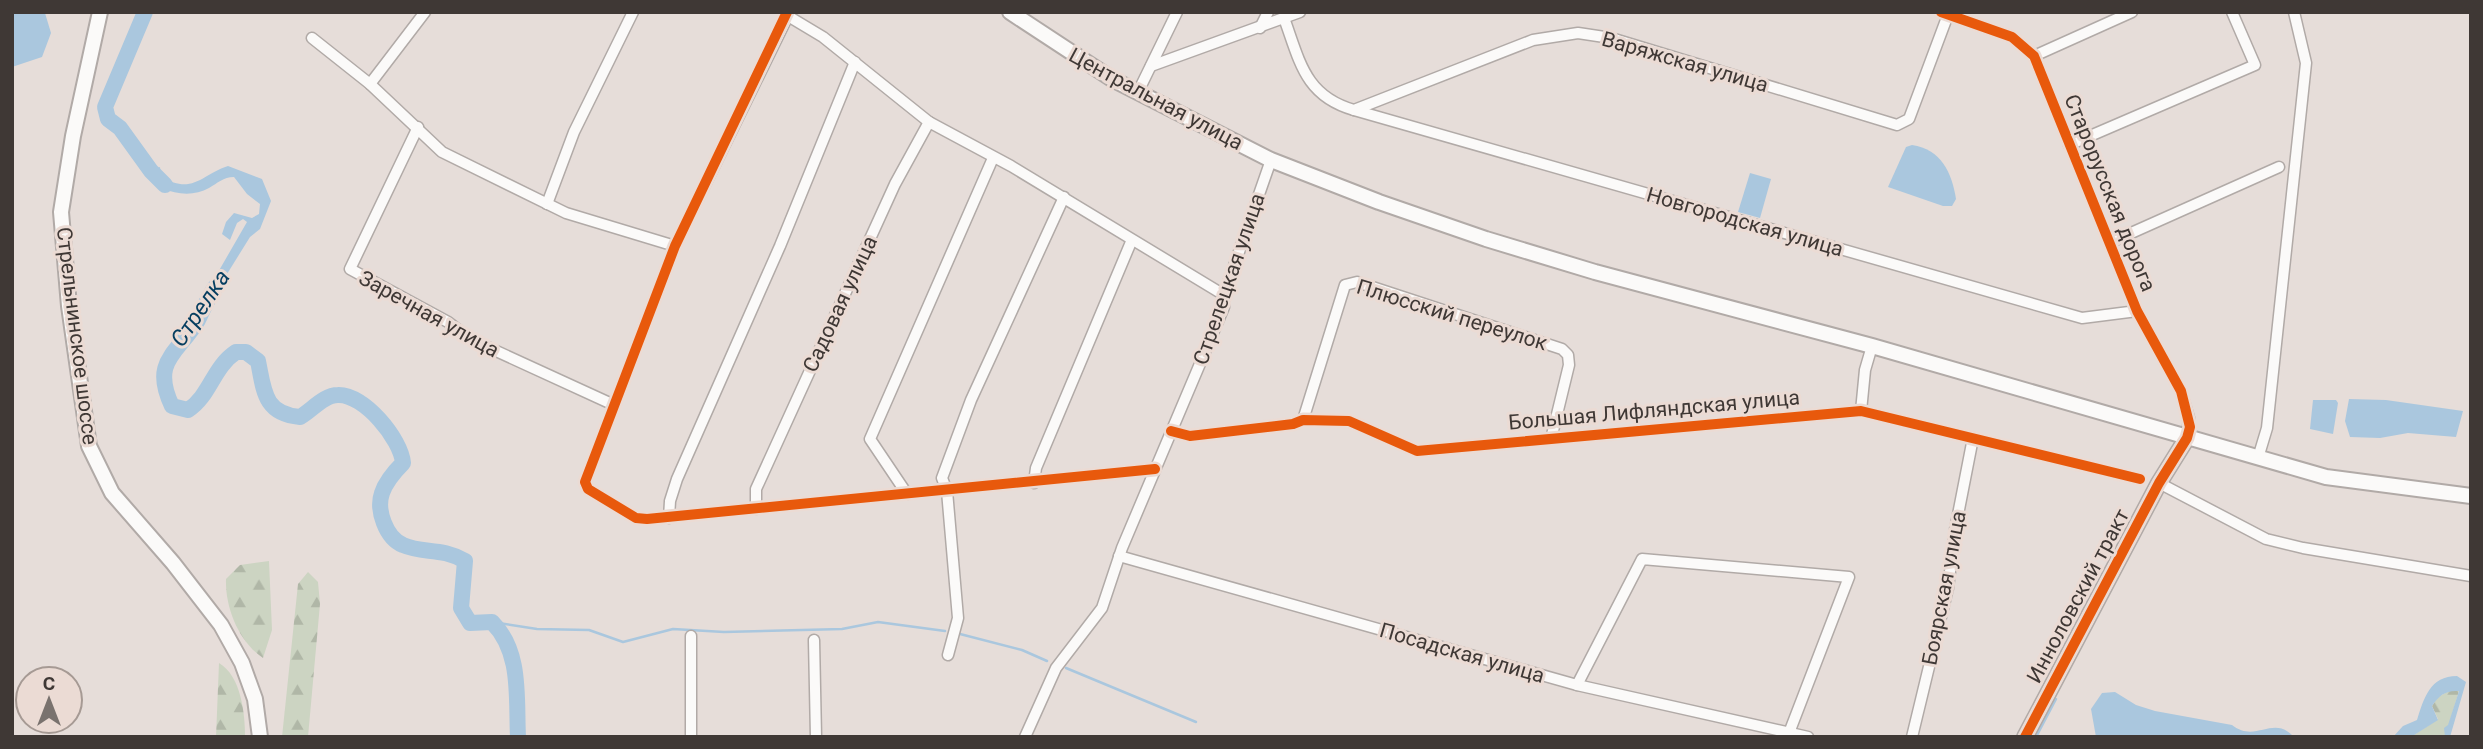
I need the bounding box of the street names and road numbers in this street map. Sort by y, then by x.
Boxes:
street label: Варяжская улица [1599,27,1771,97]
street label: Центральная улица [1065,43,1247,155]
street label: Старорусская дорога [2059,91,2161,295]
street label: Новгородская улица [1644,182,1846,262]
street label: Стрелецкая улица [1188,190,1270,368]
street label: Стрельнинское шоссе [52,226,102,446]
street label: Садовая улица [798,232,882,376]
street label: Заречная улица [355,266,503,362]
street label: Плюсский переулок [1354,275,1551,356]
street label: Большая Лифляндская улица [1507,385,1801,435]
street label: Инноловский тракт [2022,505,2134,687]
street label: Боярская улица [1917,509,1971,667]
street label: Посадская улица [1377,618,1547,688]

